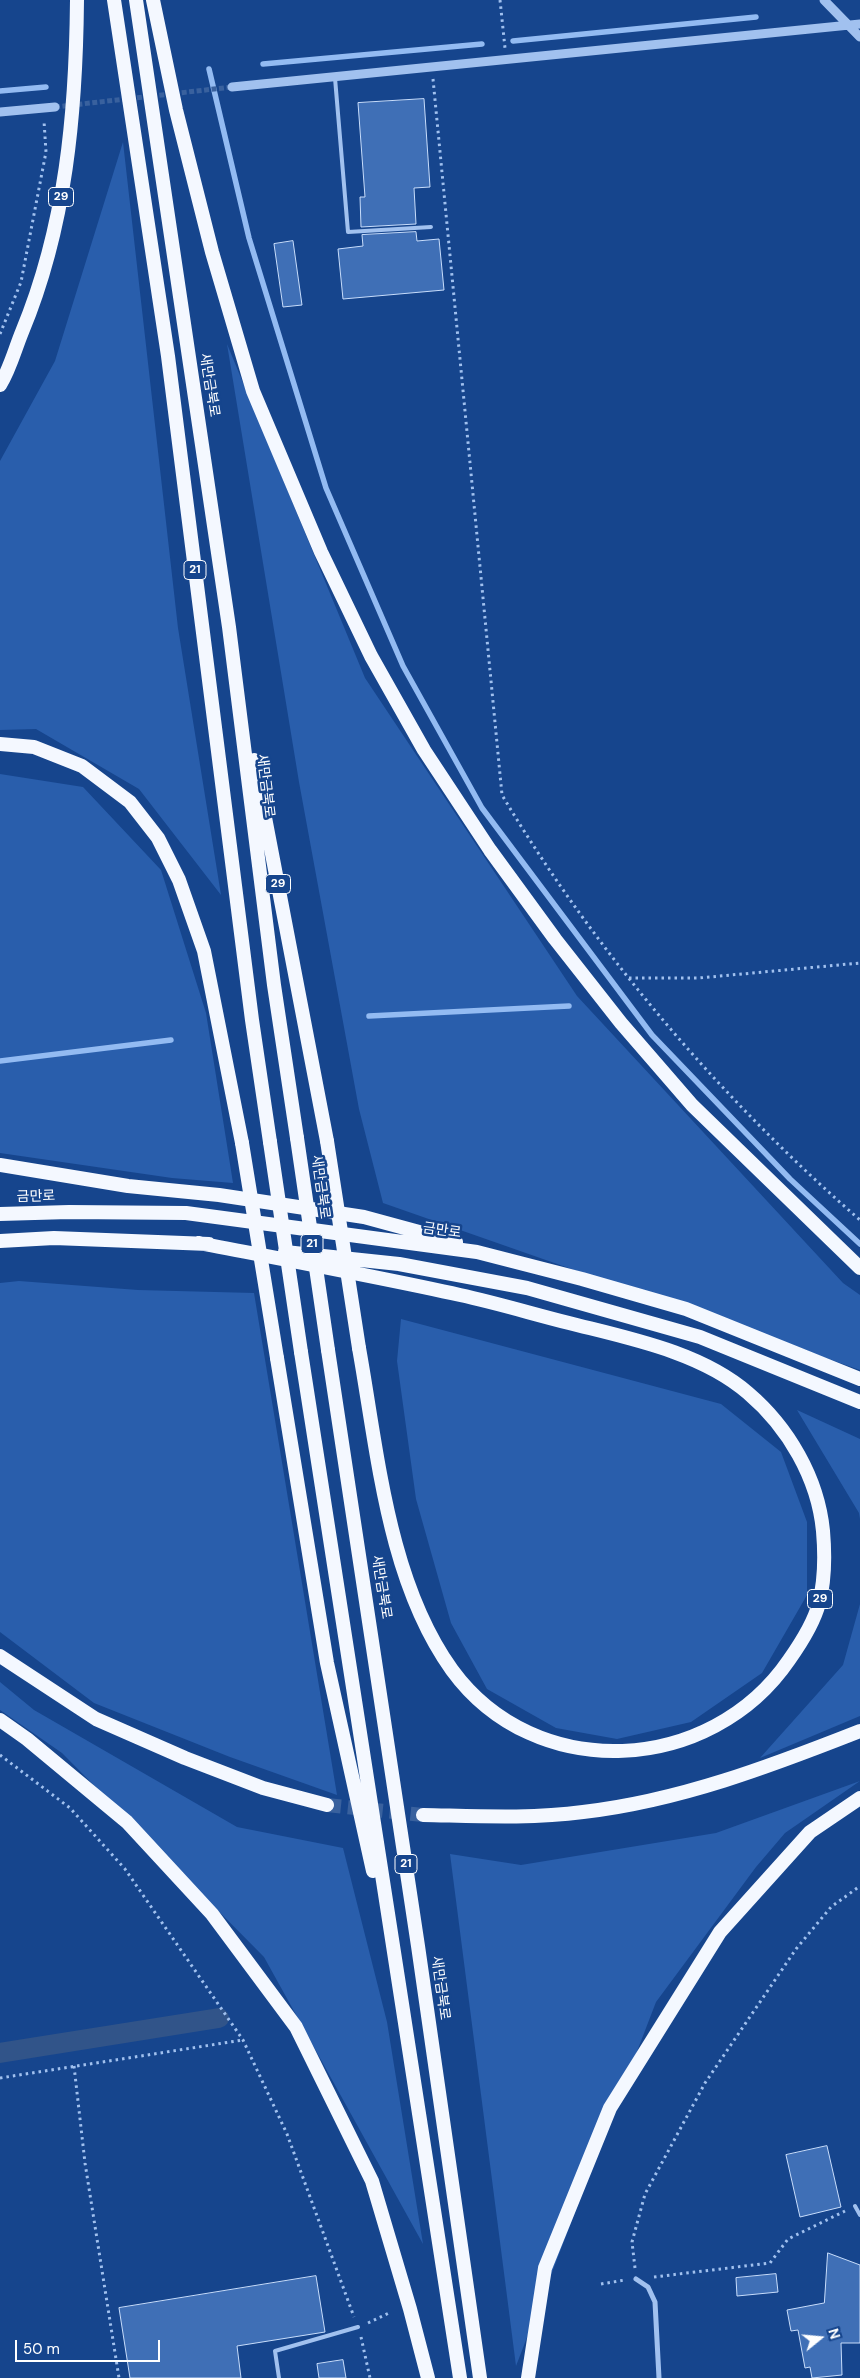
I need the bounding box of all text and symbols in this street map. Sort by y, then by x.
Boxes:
road number: 29 [48,188,74,206]
street label: 새만금북로 [196,352,222,418]
road number: 21 [184,560,206,580]
street label: 새만금북로 [253,753,277,819]
road number: 29 [266,874,290,894]
street label: 새만금북로 [307,1154,333,1220]
street label: 금만로 [16,1188,56,1206]
street label: 금만로 [422,1220,462,1242]
road number: 21 [301,1234,323,1254]
street label: 새만금북로 [368,1554,394,1620]
road number: 29 [808,1590,832,1608]
road number: 21 [395,1855,417,1874]
street label: 새만금북로 [427,1955,453,2021]
north arrow [795,2313,845,2363]
text: N [824,2326,844,2341]
scale bar [18,2330,162,2362]
text: 50 m [23,2339,60,2359]

